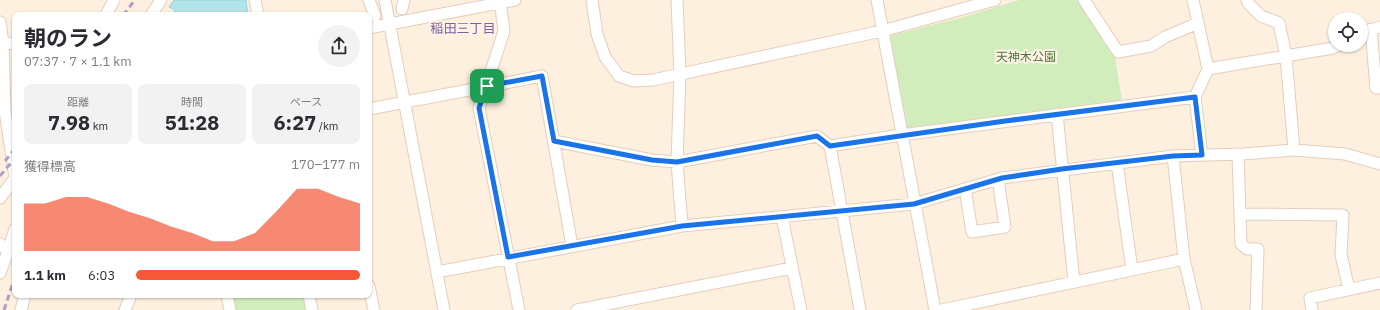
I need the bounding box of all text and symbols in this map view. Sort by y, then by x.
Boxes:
map controls [1328,12,1368,52]
button: locate [1328,12,1368,52]
district label: 稲田三丁目 [430,20,496,37]
text: 朝のラン [24,23,112,52]
button: share [318,25,360,67]
park label: 天神木公園 [996,49,1056,64]
text: 07:37 · 7 × 1.1 km [24,53,132,70]
pin [470,69,504,103]
icon: arrive [476,75,498,97]
text: 距離 [67,95,89,109]
text: 時間 [181,95,203,109]
text: ペース [290,95,322,109]
text: 7.98 [48,109,90,136]
text: 51:28 [165,109,219,136]
text: 6:27 [274,109,316,136]
text: km [90,119,108,133]
text: /km [316,119,338,133]
text: 170–177 m [291,156,360,173]
text: 獲得標高 [24,158,76,175]
text: 1.1 km [24,267,66,284]
text: 6:03 [88,267,115,284]

